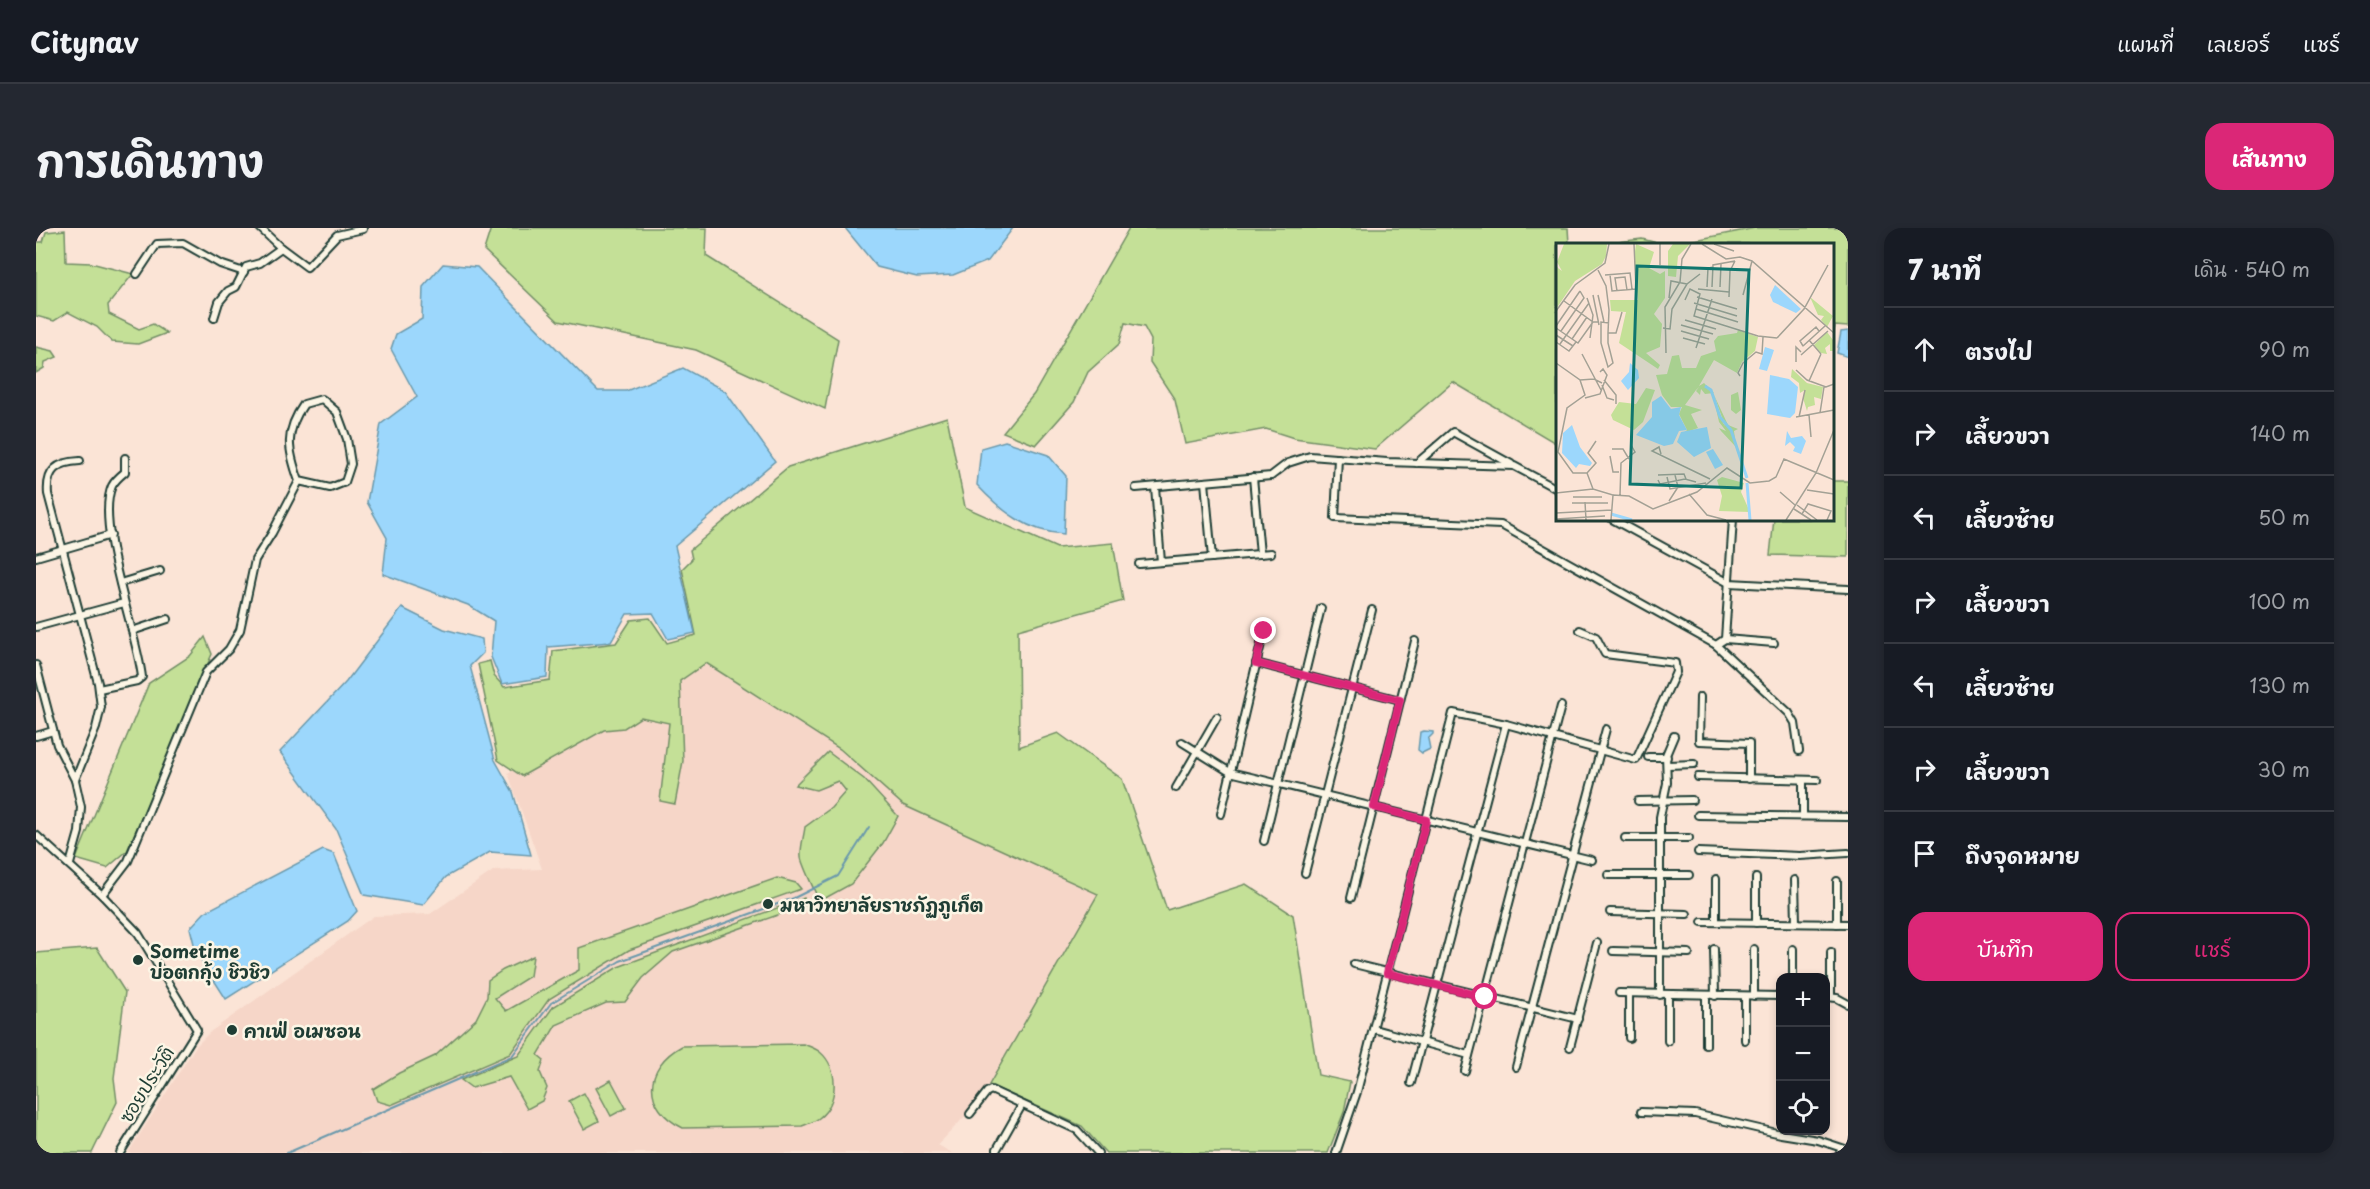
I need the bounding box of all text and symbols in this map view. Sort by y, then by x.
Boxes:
text: Citynav [30,20,139,63]
text: แผนที่ [2117,27,2174,59]
text: เลเยอร์ [2207,27,2270,59]
text: แชร์ [2303,27,2340,59]
button: เส้นทาง [2205,123,2334,190]
text: การเดินทาง [36,128,264,191]
inset map [1556,243,1833,520]
text: 7 นาที [1908,250,1981,289]
text: เดิน · 540 m [2193,254,2310,284]
icon: ahead [1908,333,1941,366]
text: ตรงไป [1965,334,2033,367]
text: 90 m [2259,334,2310,364]
icon: right [1908,417,1941,450]
text: เลี้ยวขวา [1965,418,2049,451]
text: 140 m [2250,418,2310,448]
icon: left [1908,501,1941,534]
text: เลี้ยวซ้าย [1965,502,2055,535]
text: 50 m [2258,502,2310,532]
icon: right [1908,585,1941,618]
text: เลี้ยวขวา [1965,586,2049,619]
text: 100 m [2249,586,2310,616]
route end [1250,617,1276,643]
icon: left [1908,669,1941,702]
text: เลี้ยวซ้าย [1965,670,2055,703]
text: 130 m [2250,670,2310,700]
icon: right [1908,753,1941,786]
text: เลี้ยวขวา [1965,754,2049,787]
text: 30 m [2257,754,2310,784]
icon: arrive [1908,837,1941,870]
text: ถึงจุดหมาย [1965,838,2080,871]
place label: มหาวิทยาลัยราชภัฏภูเก็ต [780,891,984,919]
marker: มหาวิทยาลัยราชภัฏภูเก็ต [761,897,775,911]
button: บันทึก [1908,912,2103,981]
button: แชร์ [2115,912,2310,981]
place label: Sometime บ่อตกกุ้ง ชิวชิว [150,937,270,986]
marker: Sometime บ่อตกกุ้ง ชิวชิว [131,953,145,967]
map controls [1776,973,1830,1135]
button: + [1776,973,1830,1027]
route start [1471,983,1497,1009]
place label: คาเฟ่ อเมซอน [244,1017,361,1044]
marker: คาเฟ่ อเมซอน [225,1023,239,1037]
button: − [1776,1027,1830,1081]
street label: ซอยประวัติ [112,1041,180,1127]
button: locate [1776,1081,1830,1135]

